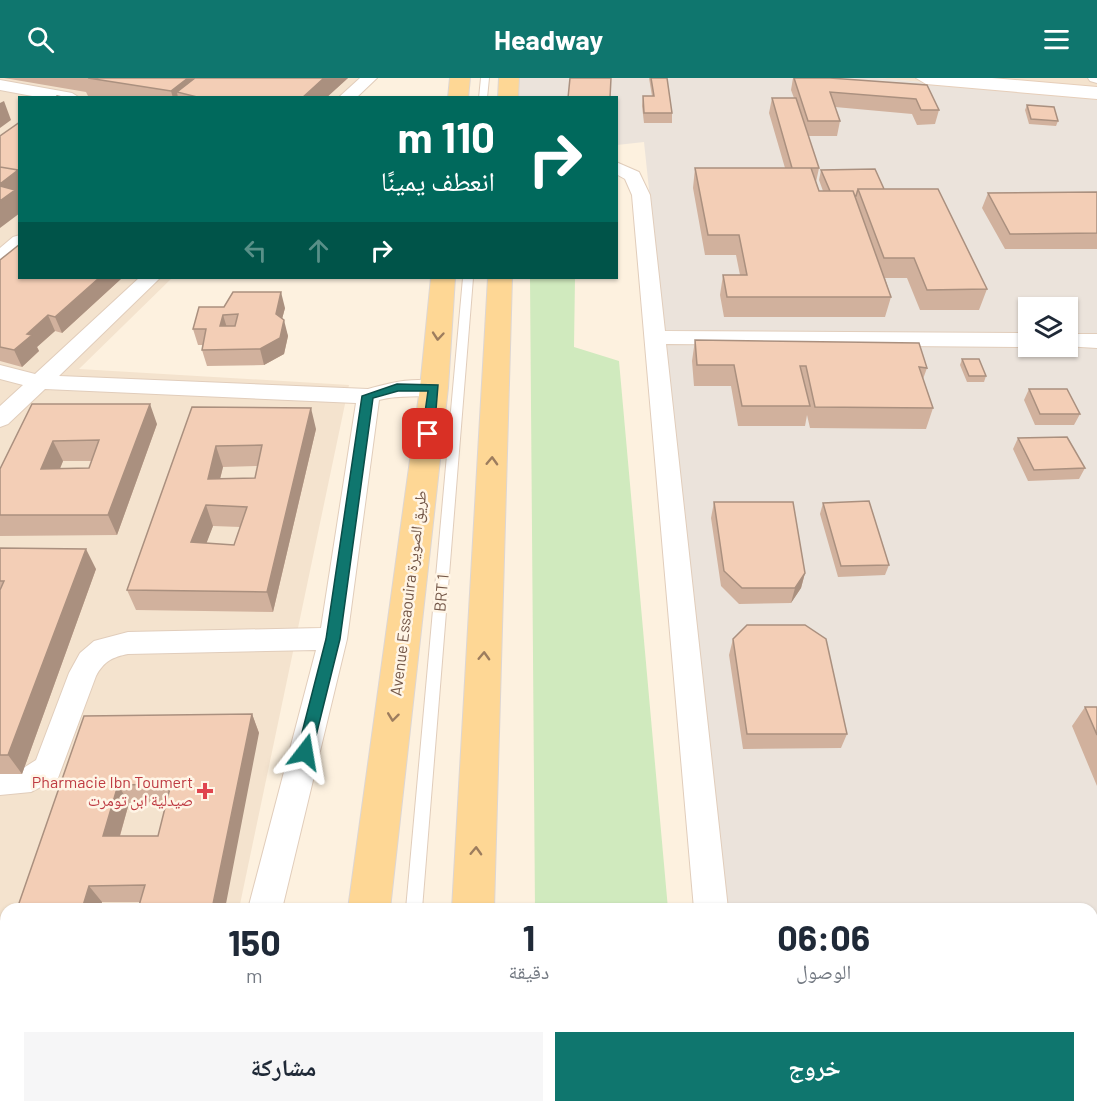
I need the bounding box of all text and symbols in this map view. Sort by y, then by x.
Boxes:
icon: search [24,23,57,56]
text: Headway [494,23,603,55]
icon: menu [1040,23,1073,56]
text: 110 m [398,111,495,161]
icon: right [516,120,594,198]
text: انعطف يمينًا [381,164,495,196]
icon: left [239,234,272,267]
icon: ahead [302,234,335,267]
icon: right [365,234,398,267]
map controls [1018,297,1078,357]
button: layers [1018,297,1078,357]
one-way arrow [432,331,445,340]
pin [402,408,453,459]
icon: arrive [411,417,444,450]
one-way arrow [486,456,498,465]
street label: Avenue Essaouira طريق الصويرة [385,489,432,697]
street label: BRT 1 [429,573,452,613]
one-way arrow [477,651,490,660]
one-way arrow [387,713,400,722]
position arrow [273,720,337,784]
place label: Pharmacie Ibn Toumert صيدلية ابن تومرت [32,772,193,811]
marker: Pharmacie Ibn Toumert صيدلية ابن تومرت [198,784,212,798]
one-way arrow [469,846,482,855]
text: 1 [523,915,535,958]
text: 06:06 [777,915,870,958]
text: 150 [228,920,281,963]
text: دقيقة [509,959,549,983]
text: الوصول [796,959,851,983]
text: m [246,963,263,987]
button: مشاركة [24,1032,543,1101]
button: خروج [555,1032,1074,1101]

